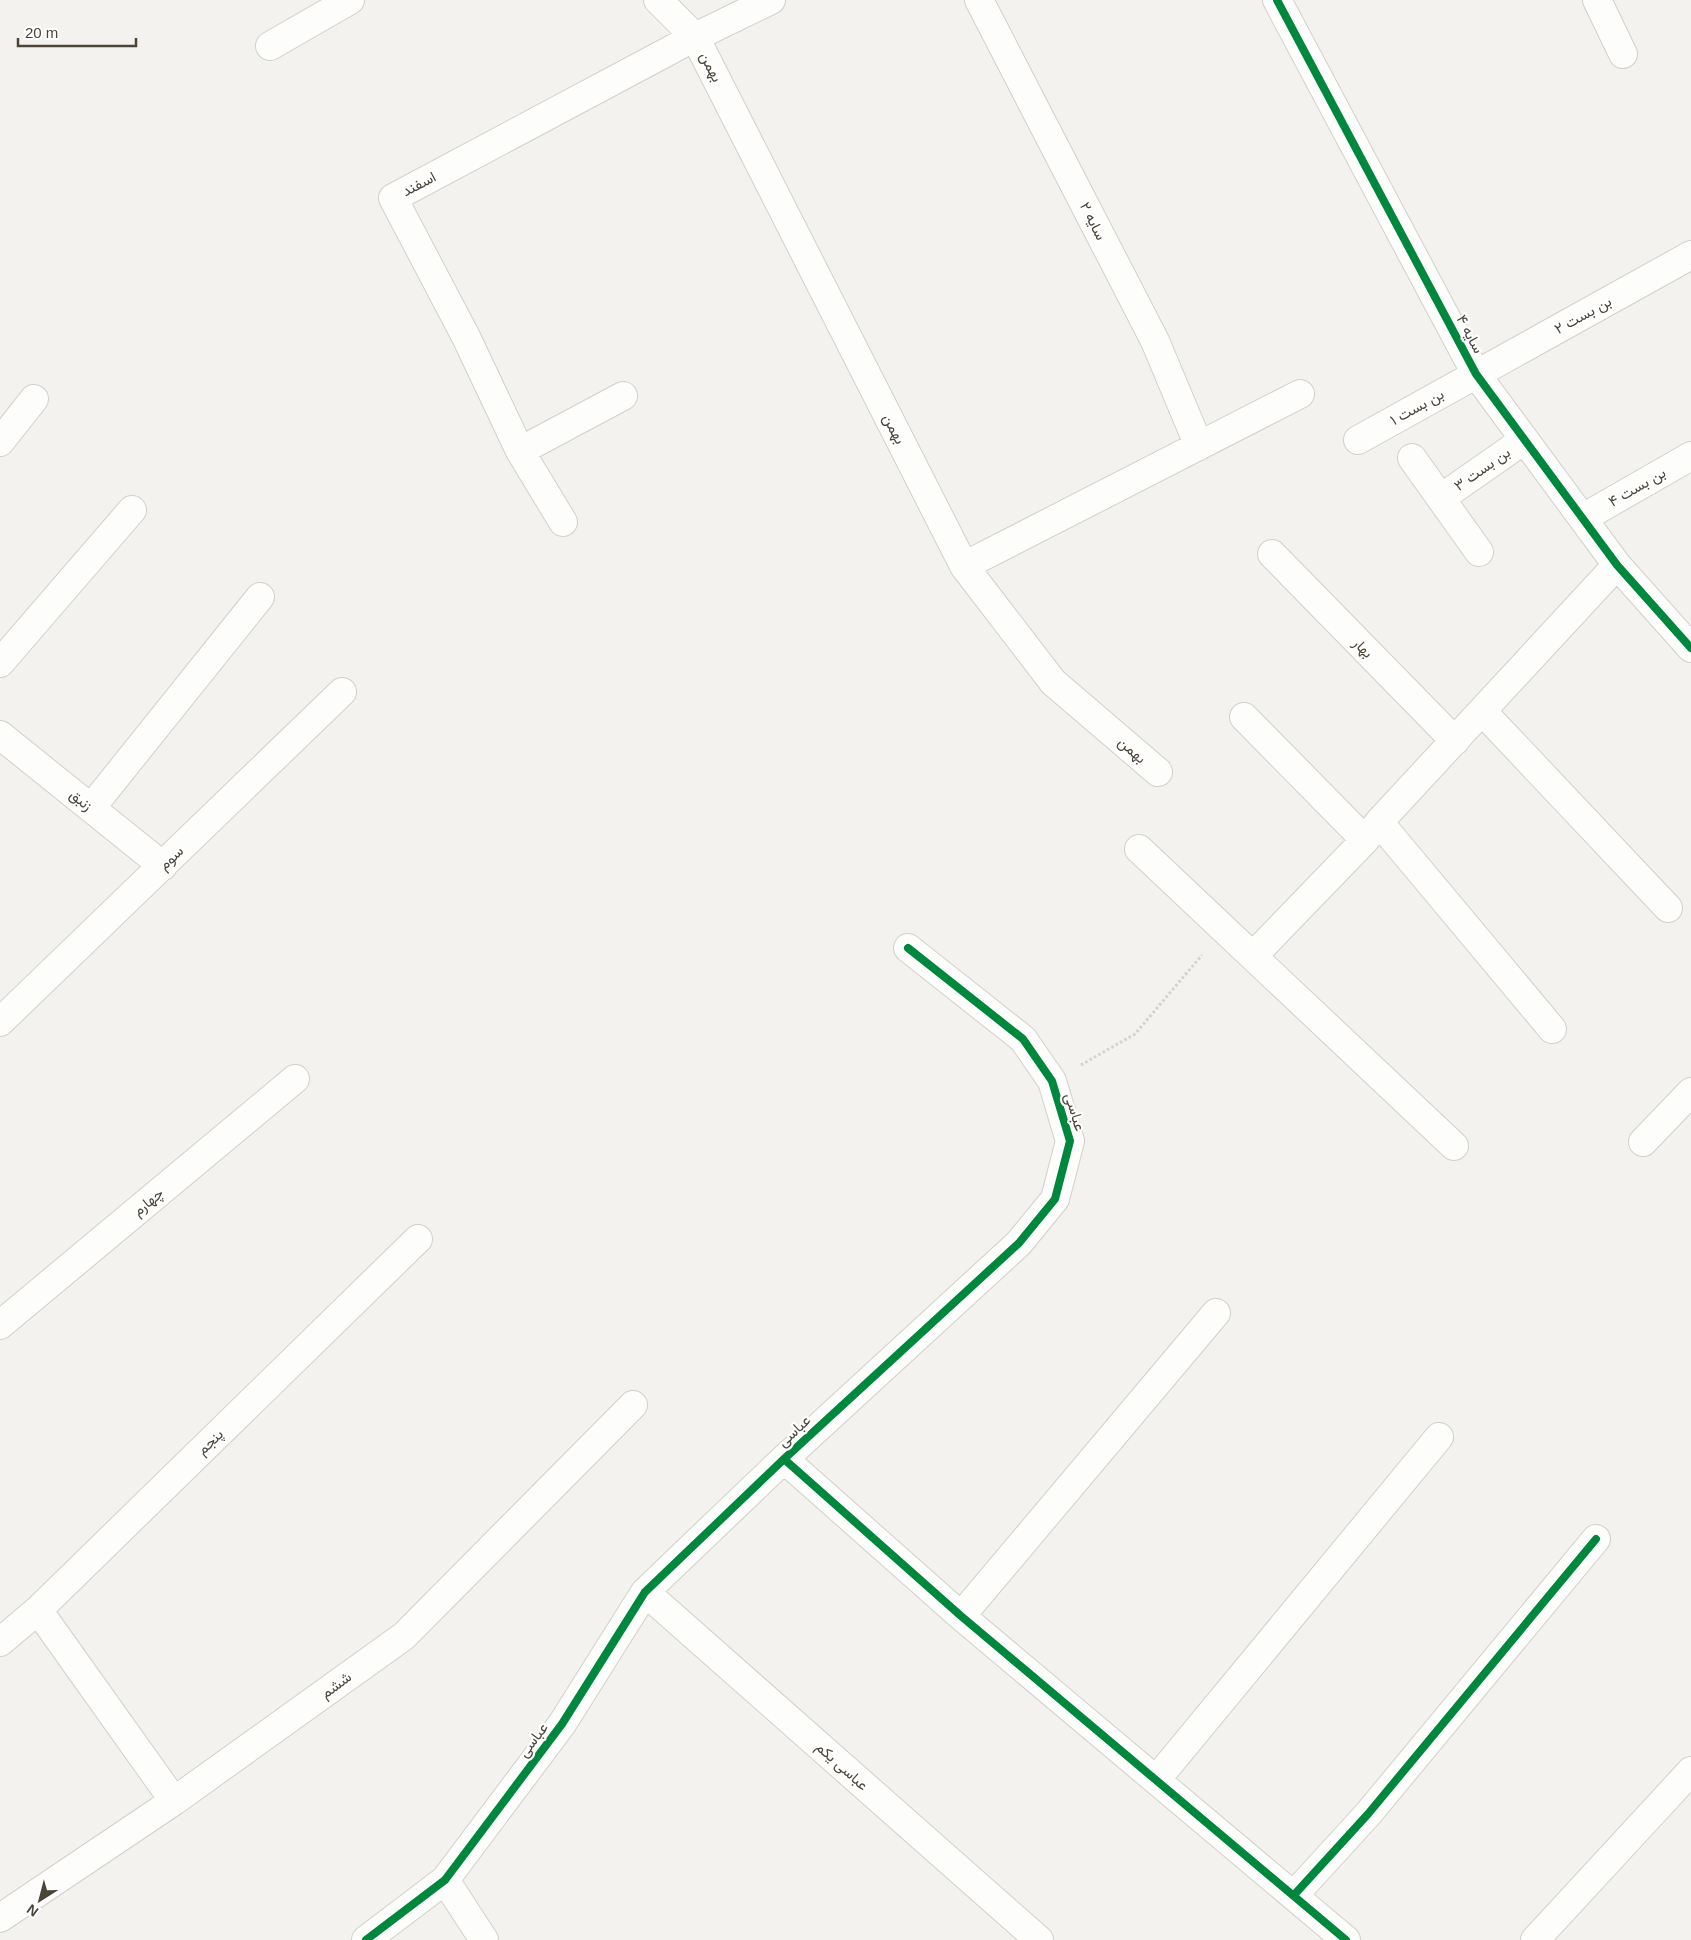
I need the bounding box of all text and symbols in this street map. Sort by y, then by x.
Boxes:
scale bar [18,15,135,47]
text: 20 m [25,24,58,41]
street label: بهمن [695,49,726,85]
street label: اسفند [399,168,439,199]
street label: سایه ۲ [1076,199,1110,243]
street label: بن بست ۲ [1551,292,1615,339]
street label: سایه ۴ [1452,312,1488,356]
street label: بن بست ۱ [1387,385,1448,430]
street label: بهمن [878,411,909,447]
street label: بن بست ۳ [1450,443,1514,496]
street label: بن بست ۴ [1605,463,1669,511]
street label: بهار [1349,634,1377,662]
street label: بهمن [1114,733,1150,768]
street label: زنبق [65,785,96,815]
street label: سوم [155,842,188,875]
street label: عباسی [1060,1091,1089,1134]
street label: چهارم [129,1184,168,1221]
street label: عباسی [774,1411,815,1451]
street label: پنجم [193,1425,228,1459]
street label: ششم [317,1668,356,1703]
street label: عباسی [514,1719,553,1761]
street label: عباسی یکم [811,1738,872,1795]
north arrow [15,1875,65,1925]
text: N [24,1901,41,1920]

